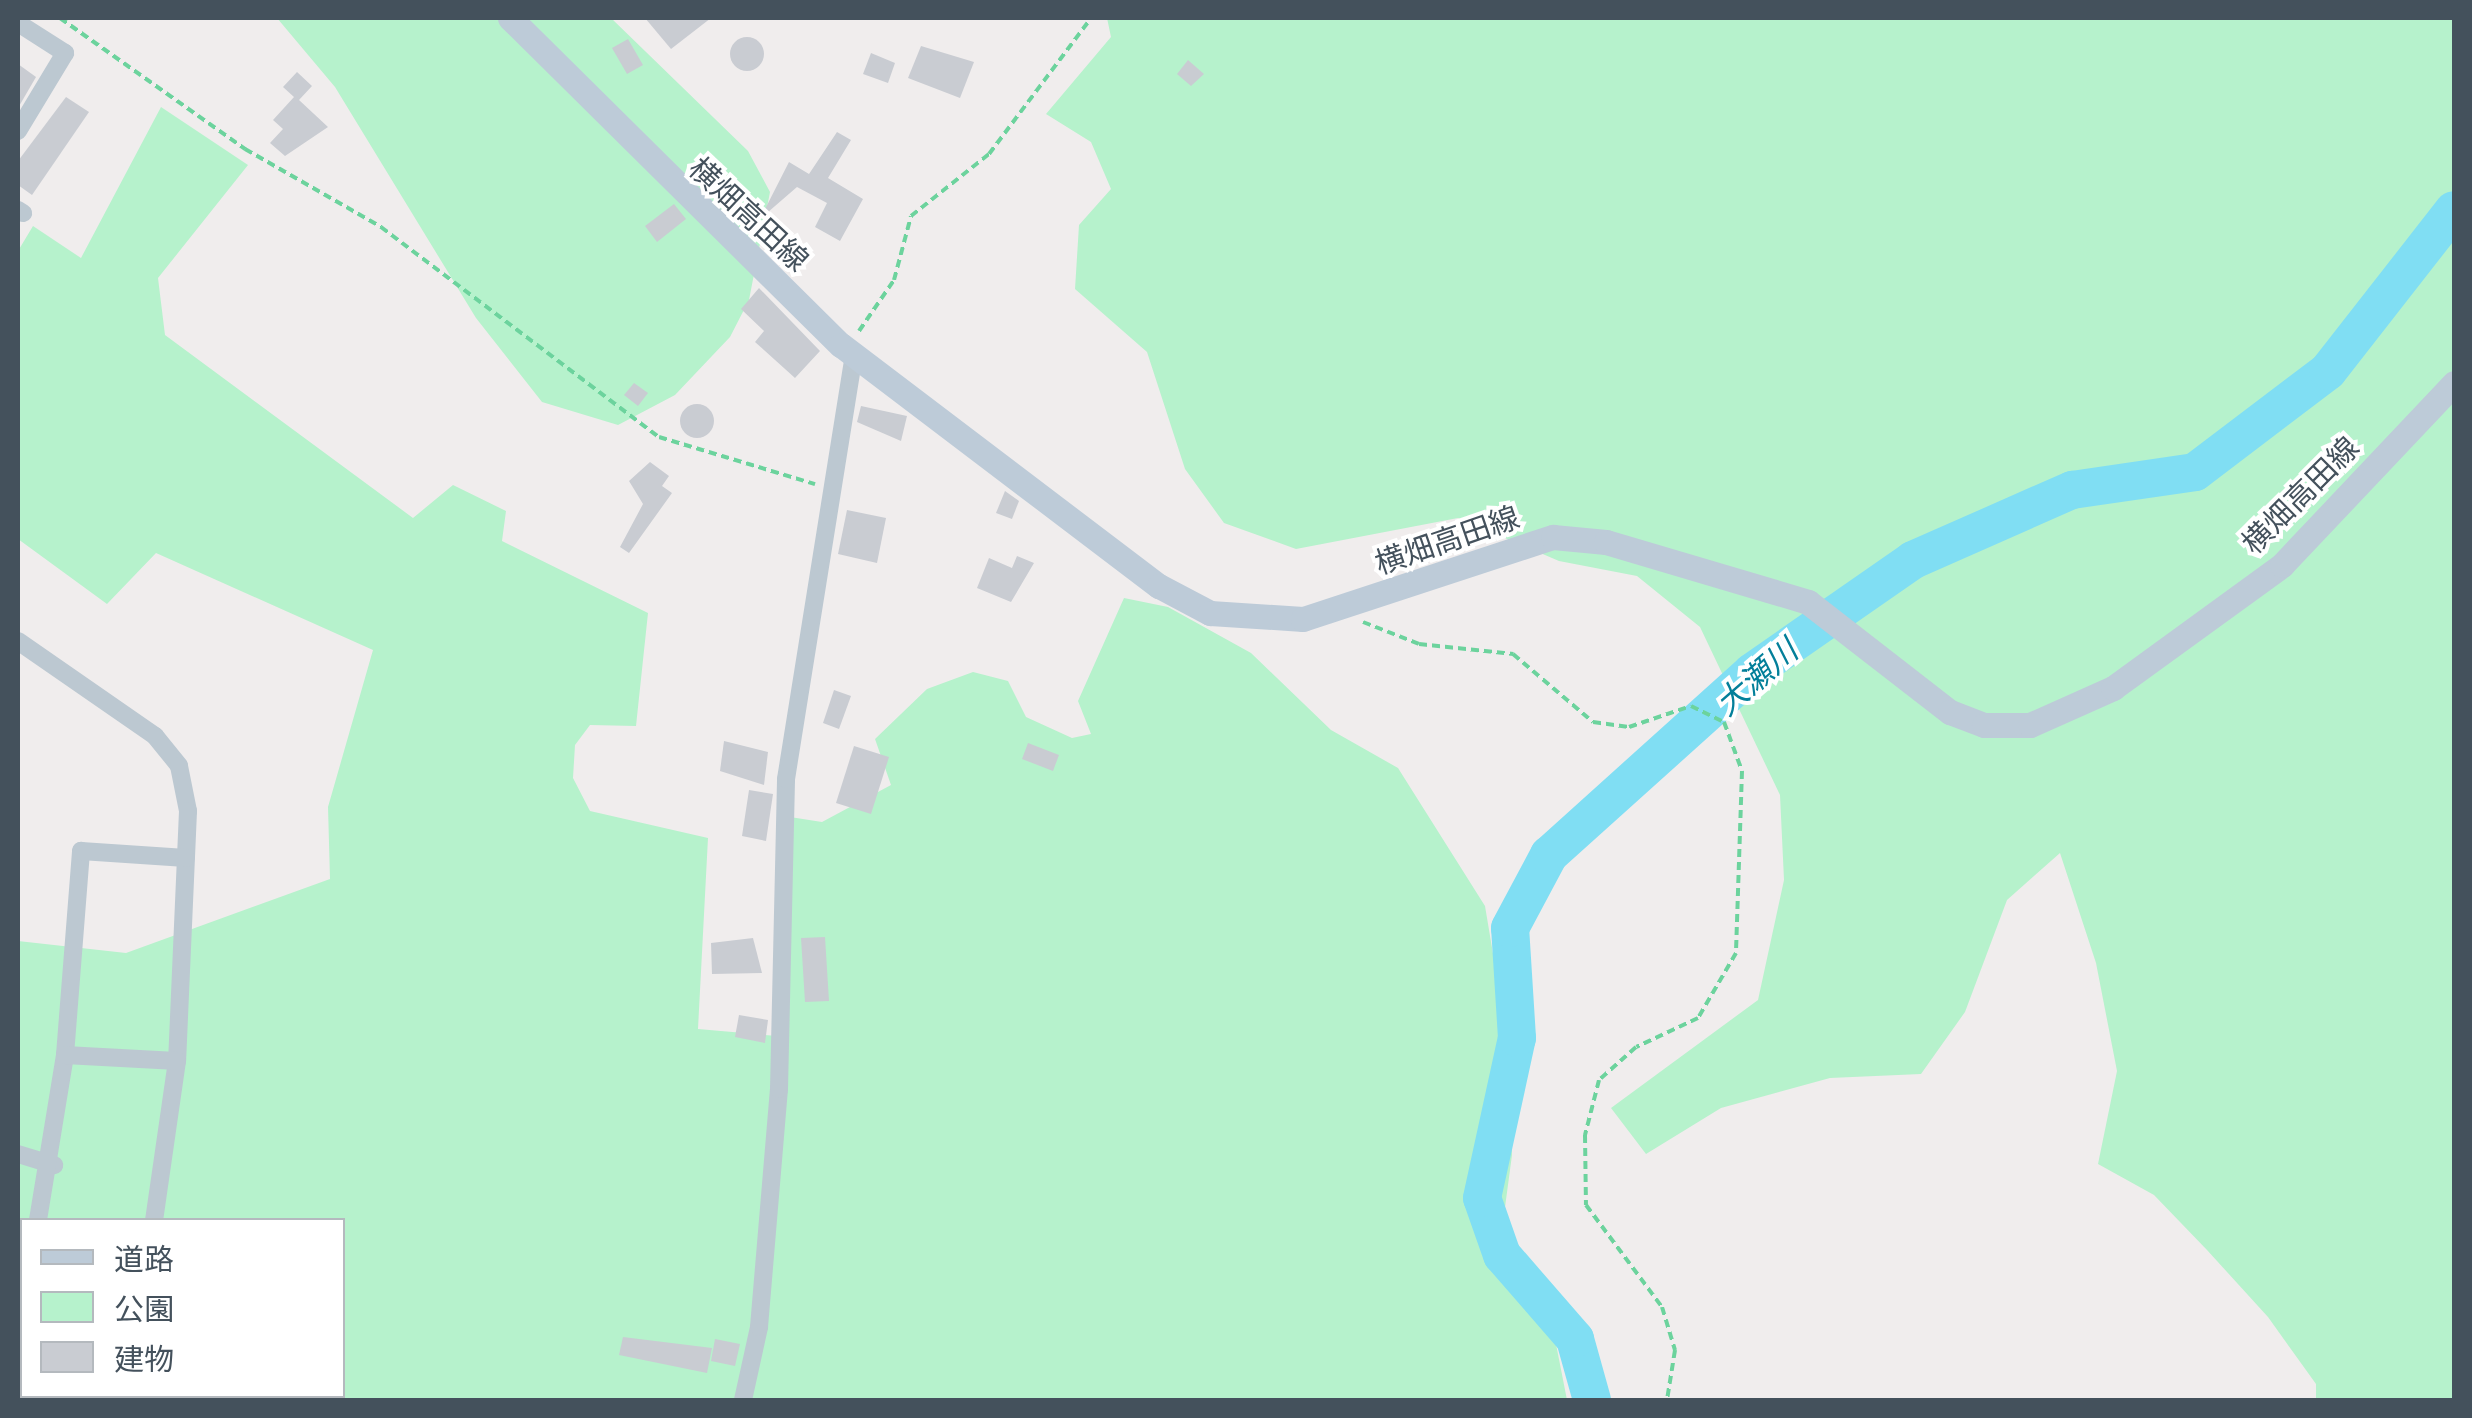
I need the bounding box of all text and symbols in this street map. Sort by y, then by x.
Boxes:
street label: 横畑高田線 [682,150,816,278]
street label: 横畑高田線 [2234,429,2366,561]
street label: 横畑高田線 [1370,499,1524,581]
water label: 大瀬川 [1707,631,1805,723]
legend [20,1218,345,1398]
text: 道路 [114,1242,174,1276]
text: 公園 [114,1292,174,1326]
text: 建物 [114,1342,174,1376]

